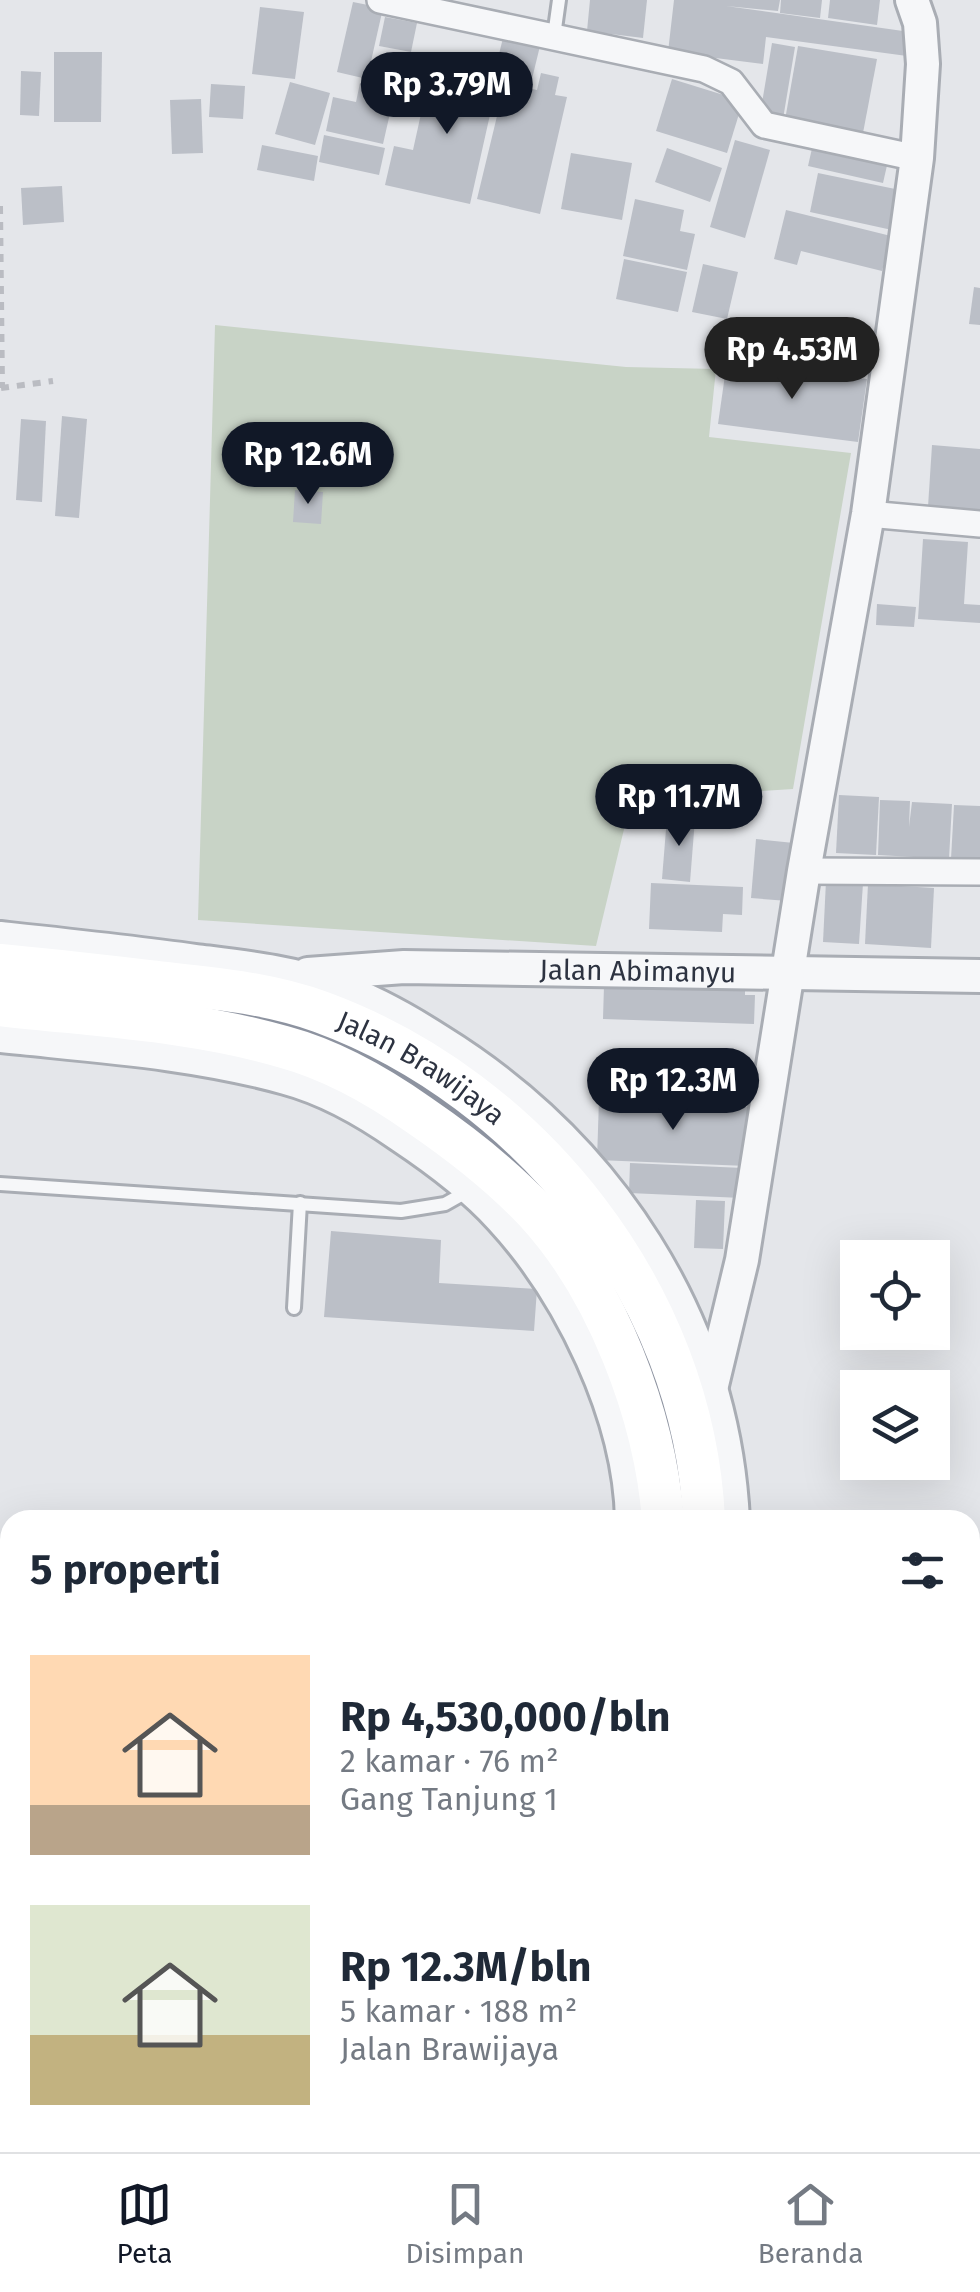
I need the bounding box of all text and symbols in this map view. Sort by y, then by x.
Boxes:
pin: Rp 3.79M [344,52,550,137]
text: Rp 3.79M [383,65,511,103]
pin: Rp 4.53M [689,317,895,402]
text: Rp 4.53M [726,330,858,368]
pin: Rp 12.6M [205,422,411,507]
text: Rp 12.6M [244,435,372,473]
pin: Rp 11.7M [576,764,782,849]
text: Rp 11.7M [617,777,741,815]
street label: Jalan Abimanyu [539,953,736,989]
street label: Jalan Brawijaya [332,1004,512,1132]
pin: Rp 12.3M [570,1048,776,1133]
text: Rp 12.3M [609,1061,737,1099]
map controls [840,1240,950,1480]
button: locate [840,1240,950,1350]
button: layers [840,1370,950,1480]
icon: filters [895,1543,950,1598]
text: 5 properti [30,1545,221,1595]
text: Rp 4,530,000/bln [340,1692,671,1742]
icon: home [110,1695,230,1815]
text: 2 kamar · 76 m² [340,1742,559,1780]
text: Gang Tanjung 1 [340,1780,558,1818]
text: Rp 12.3M/bln [340,1942,591,1992]
icon: home [110,1945,230,2065]
text: 5 kamar · 188 m² [340,1992,577,2030]
text: Jalan Brawijaya [340,2030,559,2068]
tab: Peta [117,2177,172,2270]
tab: Disimpan [406,2177,524,2270]
tab: Beranda [758,2177,863,2270]

